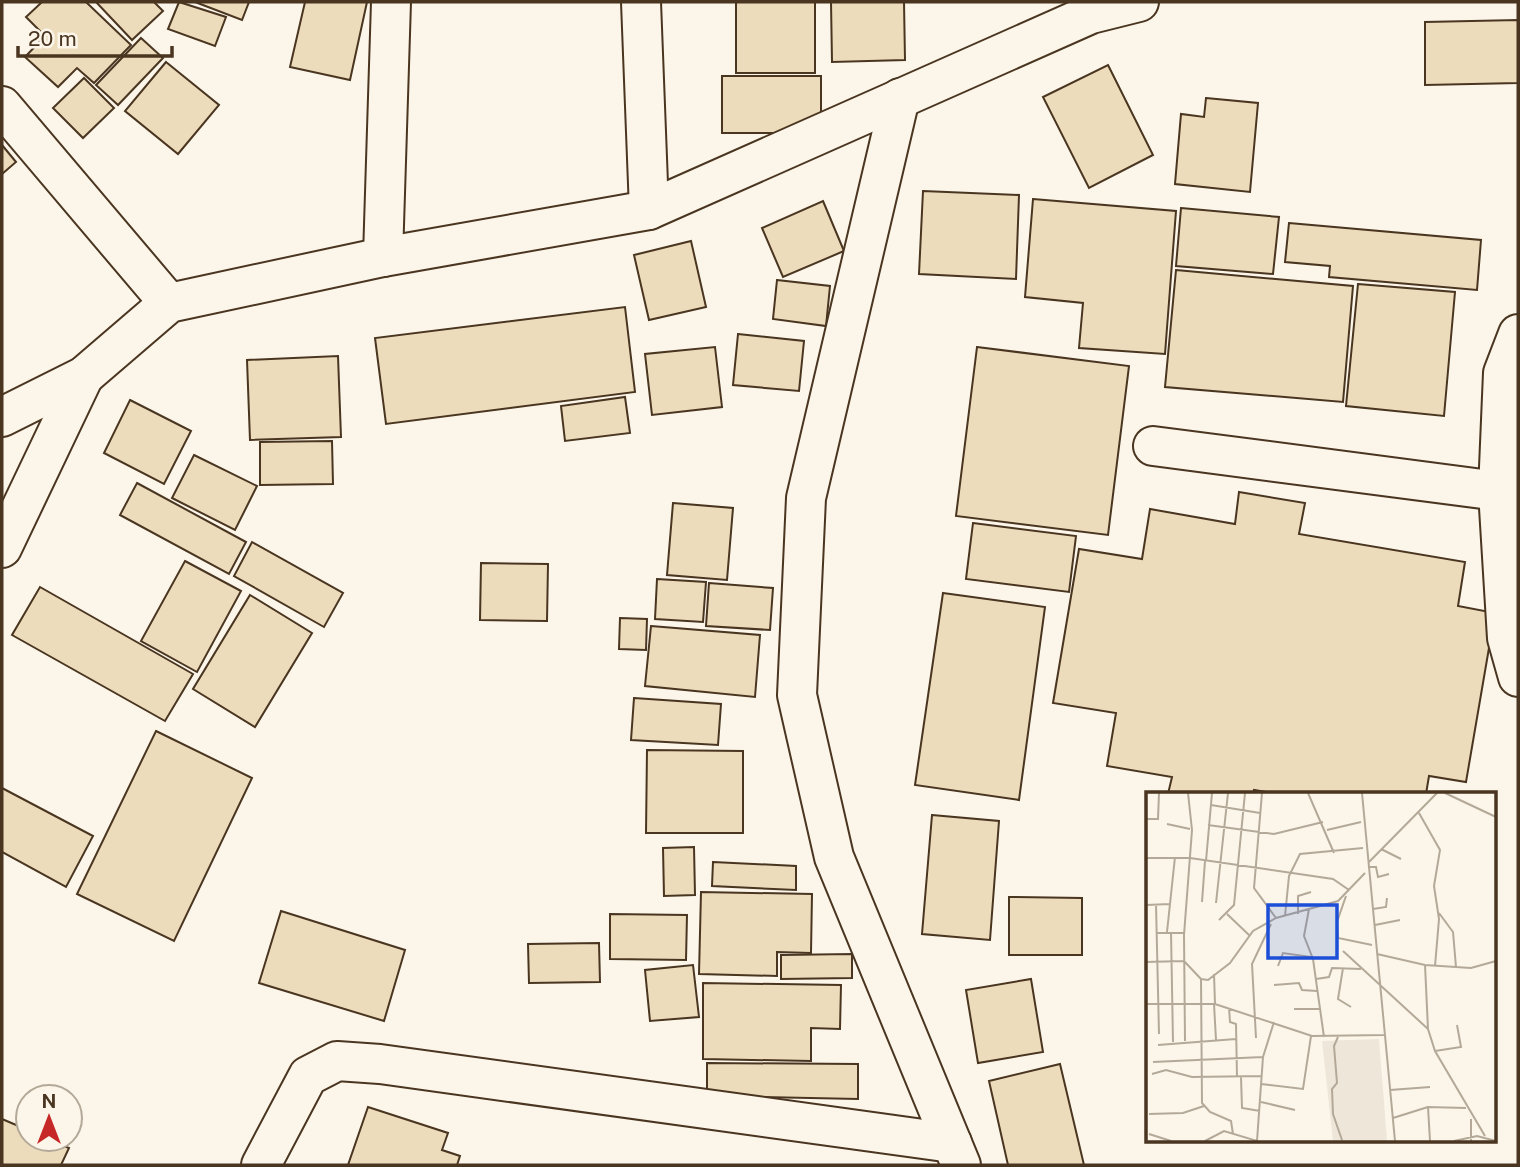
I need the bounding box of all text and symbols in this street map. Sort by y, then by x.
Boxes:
scale bar [18,14,172,58]
text: 20 m [28,26,77,51]
inset map [1146,792,1496,1142]
north arrow [14,1083,84,1153]
text: N [42,1090,56,1112]

